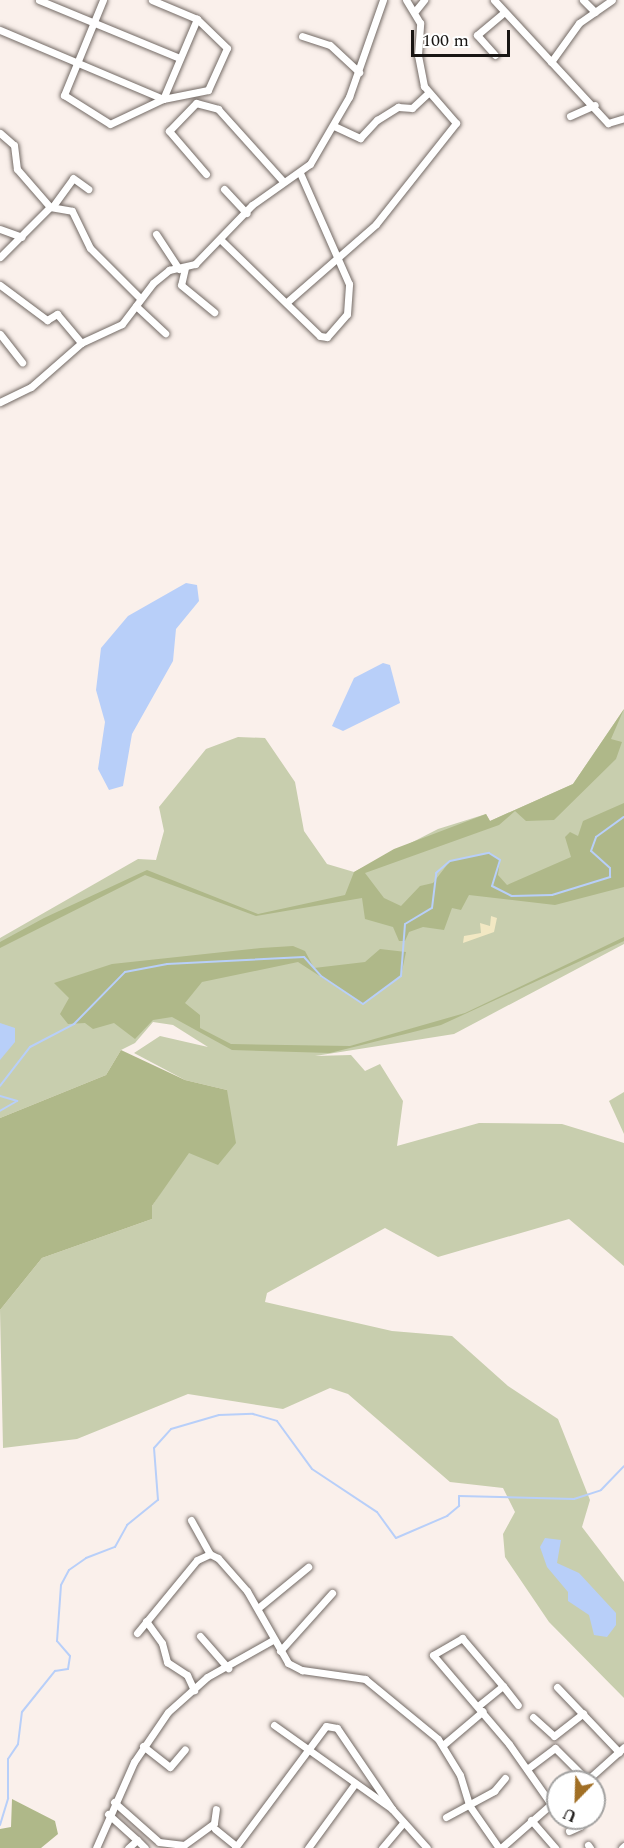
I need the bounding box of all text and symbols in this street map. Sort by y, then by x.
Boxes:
scale bar [414,18,513,56]
text: 100 m [422,27,469,54]
north arrow [546,1770,606,1830]
text: U [559,1801,581,1828]

